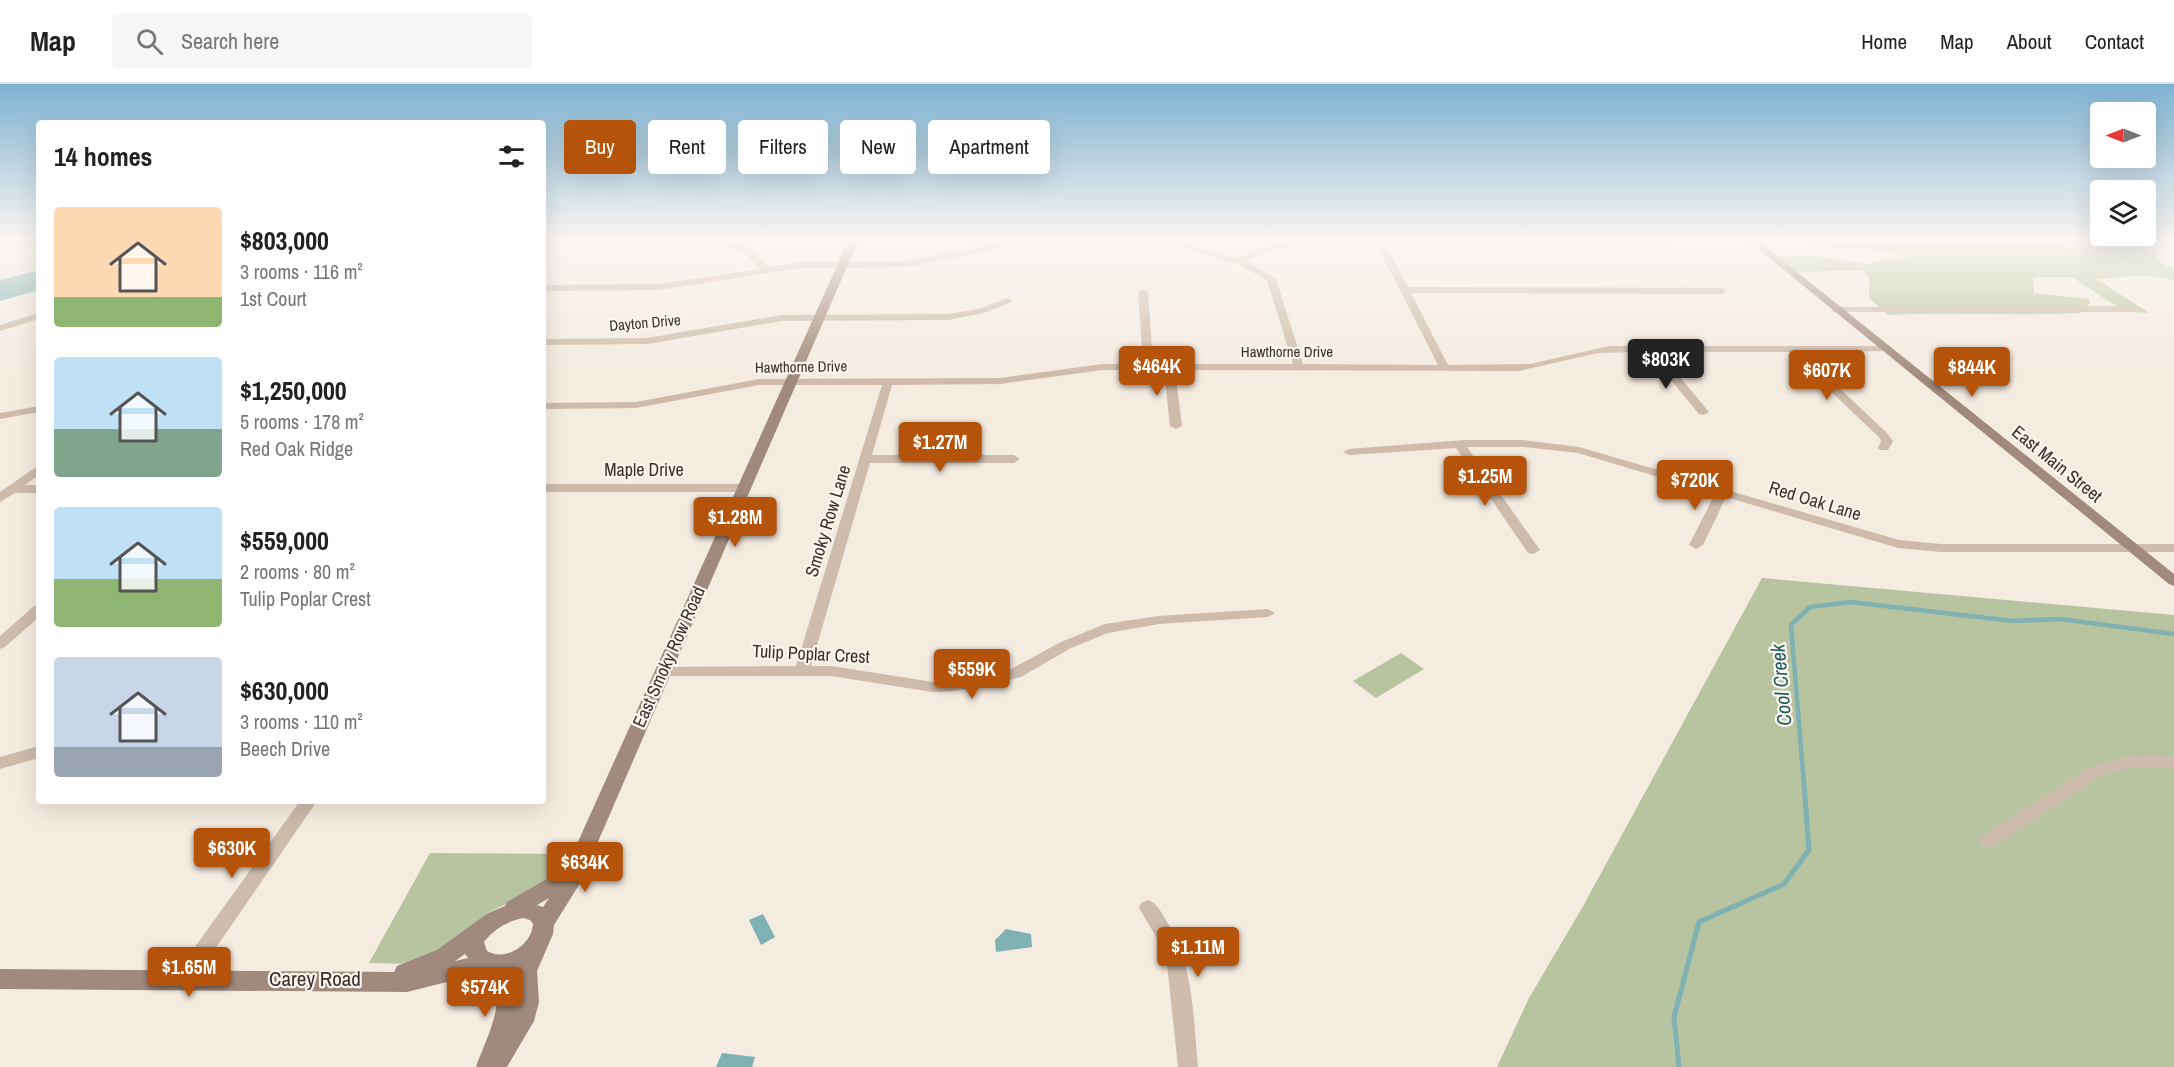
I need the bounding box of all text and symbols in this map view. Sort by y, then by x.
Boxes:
search box [112,14,532,68]
text: Map [30,22,76,60]
icon: search [133,25,166,58]
text: Search here [181,26,279,56]
text: Home [1861,27,1907,56]
text: Map [1940,27,1974,56]
text: About [2007,27,2052,56]
text: Contact [2085,27,2144,56]
north arrow [2090,102,2156,168]
map controls [2090,102,2156,246]
chip: Buy [564,120,636,174]
chip: Rent [648,120,726,174]
chip: Filters [738,120,828,174]
chip: New [840,120,916,174]
chip: Apartment [928,120,1050,174]
text: 14 homes [54,139,152,174]
icon: filters [495,140,528,173]
button: layers [2090,180,2156,246]
text: $803,000 [240,223,329,258]
icon: home [102,231,174,303]
text: 3 rooms · 116 m² [240,258,363,285]
text: 1st Court [240,285,307,312]
street label: Dayton Drive [608,309,682,336]
pin: $803K [1624,339,1708,390]
street label: Hawthorne Drive [1241,341,1333,362]
text: $803K [1642,345,1690,372]
pin: $464K [1115,346,1199,397]
pin: $844K [1930,347,2014,398]
pin: $607K [1785,350,1869,401]
text: $464K [1133,352,1181,379]
text: $844K [1948,353,1996,380]
street label: Hawthorne Drive [755,355,847,378]
text: $607K [1803,356,1851,383]
text: $1,250,000 [240,373,347,408]
icon: home [102,381,174,453]
text: 5 rooms · 178 m² [240,408,364,435]
street label: East Main Street [2007,419,2108,508]
pin: $1.27M [891,422,989,473]
text: $1.27M [913,428,967,455]
text: Red Oak Ridge [240,435,353,462]
pin: $1.25M [1436,456,1534,507]
street label: Maple Drive [604,457,684,482]
pin: $720K [1653,460,1737,511]
street label: Smoky Row Lane [799,462,856,580]
text: $1.25M [1458,462,1512,489]
text: $720K [1671,466,1719,493]
street label: Red Oak Lane [1766,475,1864,526]
pin: $1.28M [686,497,784,548]
text: $1.28M [708,503,762,530]
text: $559,000 [240,523,329,558]
icon: home [102,531,174,603]
text: 2 rooms · 80 m² [240,558,355,585]
street label: East Smoky Row Road [626,582,711,731]
text: Tulip Poplar Crest [240,585,371,612]
street label: Tulip Poplar Crest [752,638,870,669]
water label: Cool Creek [1763,642,1798,727]
pin: $559K [930,649,1014,700]
text: $559K [948,655,996,682]
text: $630,000 [240,673,329,708]
icon: home [102,681,174,753]
text: 3 rooms · 110 m² [240,708,363,735]
text: Beech Drive [240,735,330,762]
pin: $630K [190,828,274,879]
text: $630K [208,834,256,861]
pin: $634K [543,842,627,893]
text: $634K [561,848,609,875]
pin: $1.11M [1149,927,1247,978]
text: $1.11M [1171,933,1225,960]
pin: $1.65M [140,947,238,998]
text: $1.65M [162,953,216,980]
street label: Carey Road [269,964,361,993]
pin: $574K [443,967,527,1018]
text: $574K [461,973,509,1000]

